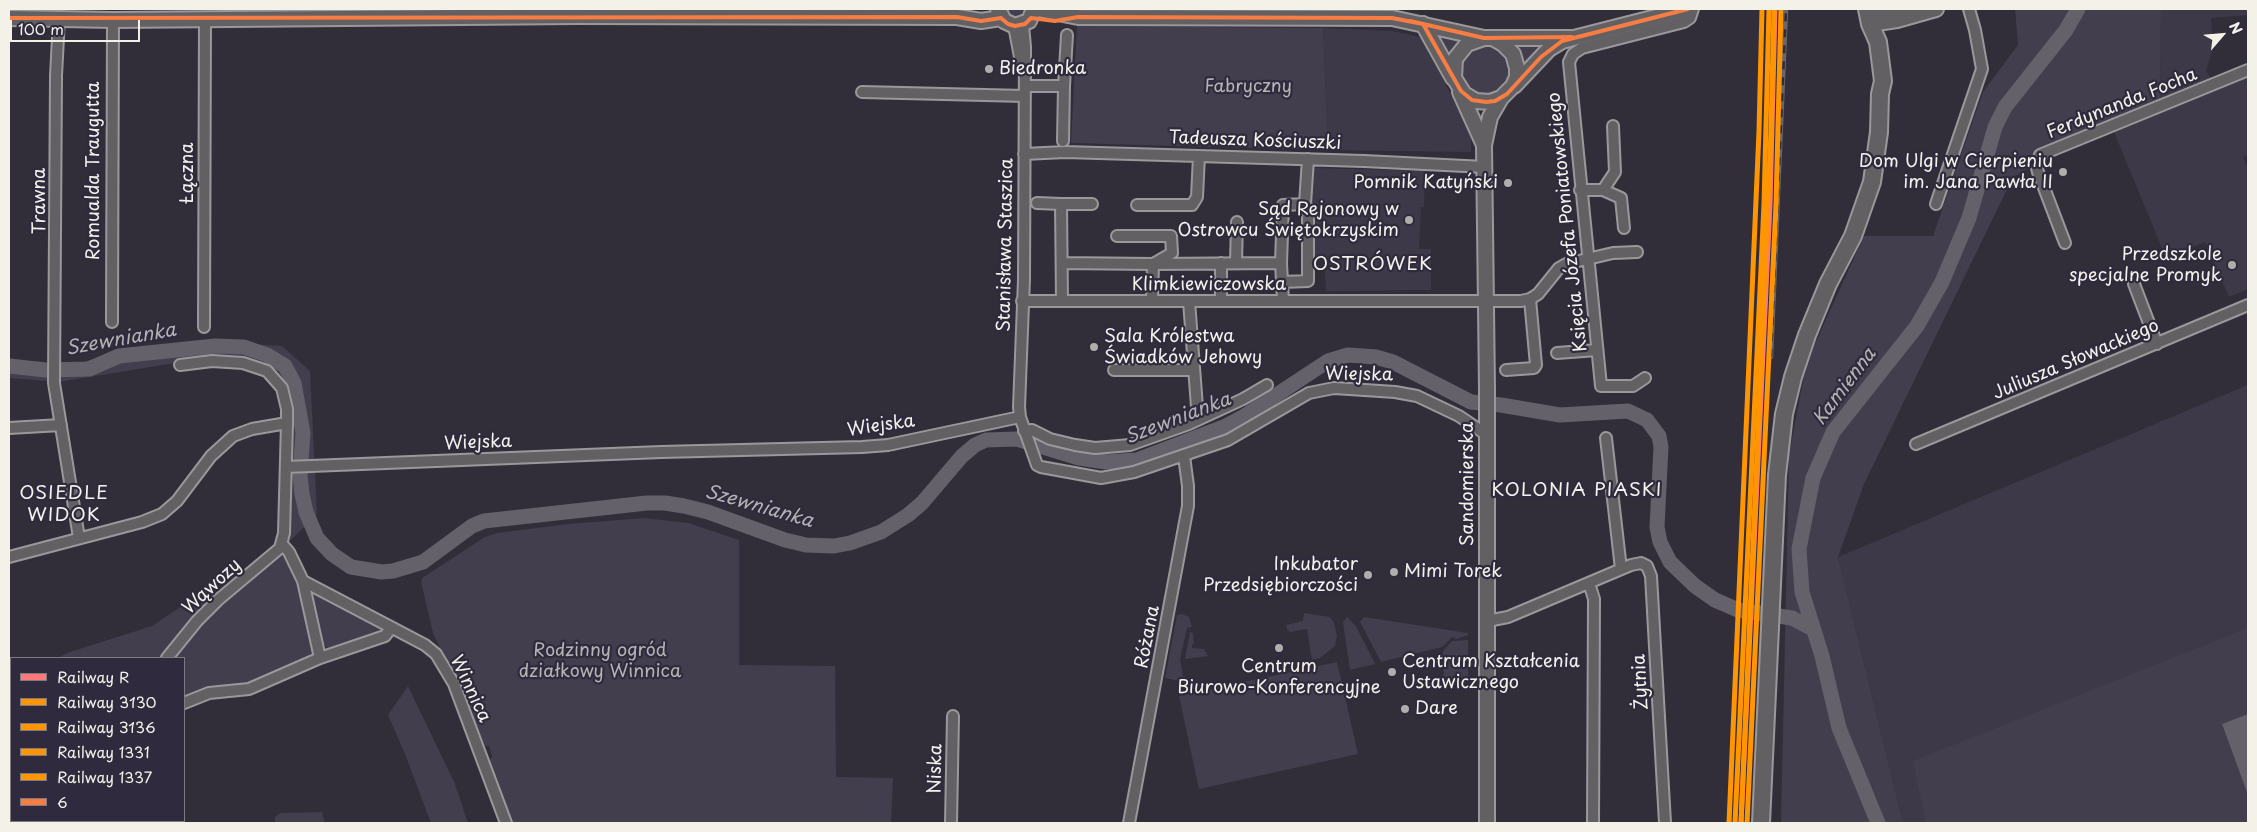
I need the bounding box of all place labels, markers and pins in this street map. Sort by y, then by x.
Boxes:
place label: Biedronka [999,58,1086,80]
marker: Biedronka [983,63,995,75]
place label: Dom Ulgi w Cierpieniu im. Jana Pawła II [1859,151,2053,193]
marker: Dom Ulgi w Cierpieniu im. Jana Pawła II [2057,166,2069,178]
place label: Pomnik Katyński [1353,172,1498,194]
marker: Pomnik Katyński [1502,177,1514,189]
place label: Sąd Rejonowy w Ostrowcu Świętokrzyskim [1177,199,1399,242]
marker: Sąd Rejonowy w Ostrowcu Świętokrzyskim [1403,214,1415,226]
place label: Przedszkole specjalne Promyk [2069,244,2222,286]
marker: Przedszkole specjalne Promyk [2226,259,2238,271]
place label: Sala Królestwa Świadków Jehowy [1104,326,1262,368]
marker: Sala Królestwa Świadków Jehowy [1088,341,1100,353]
place label: Inkubator Przedsiębiorczości [1203,554,1358,596]
place label: Mimi Torek [1404,561,1502,583]
marker: Mimi Torek [1388,566,1400,578]
marker: Inkubator Przedsiębiorczości [1362,569,1374,581]
marker: Centrum Biurowo-Konferencyjne [1273,642,1285,654]
place label: Centrum Kształcenia Ustawicznego [1402,651,1580,694]
place label: Centrum Biurowo-Konferencyjne [1177,656,1381,699]
marker: Centrum Kształcenia Ustawicznego [1386,666,1398,678]
place label: Dare [1415,698,1458,720]
marker: Dare [1399,703,1411,715]

